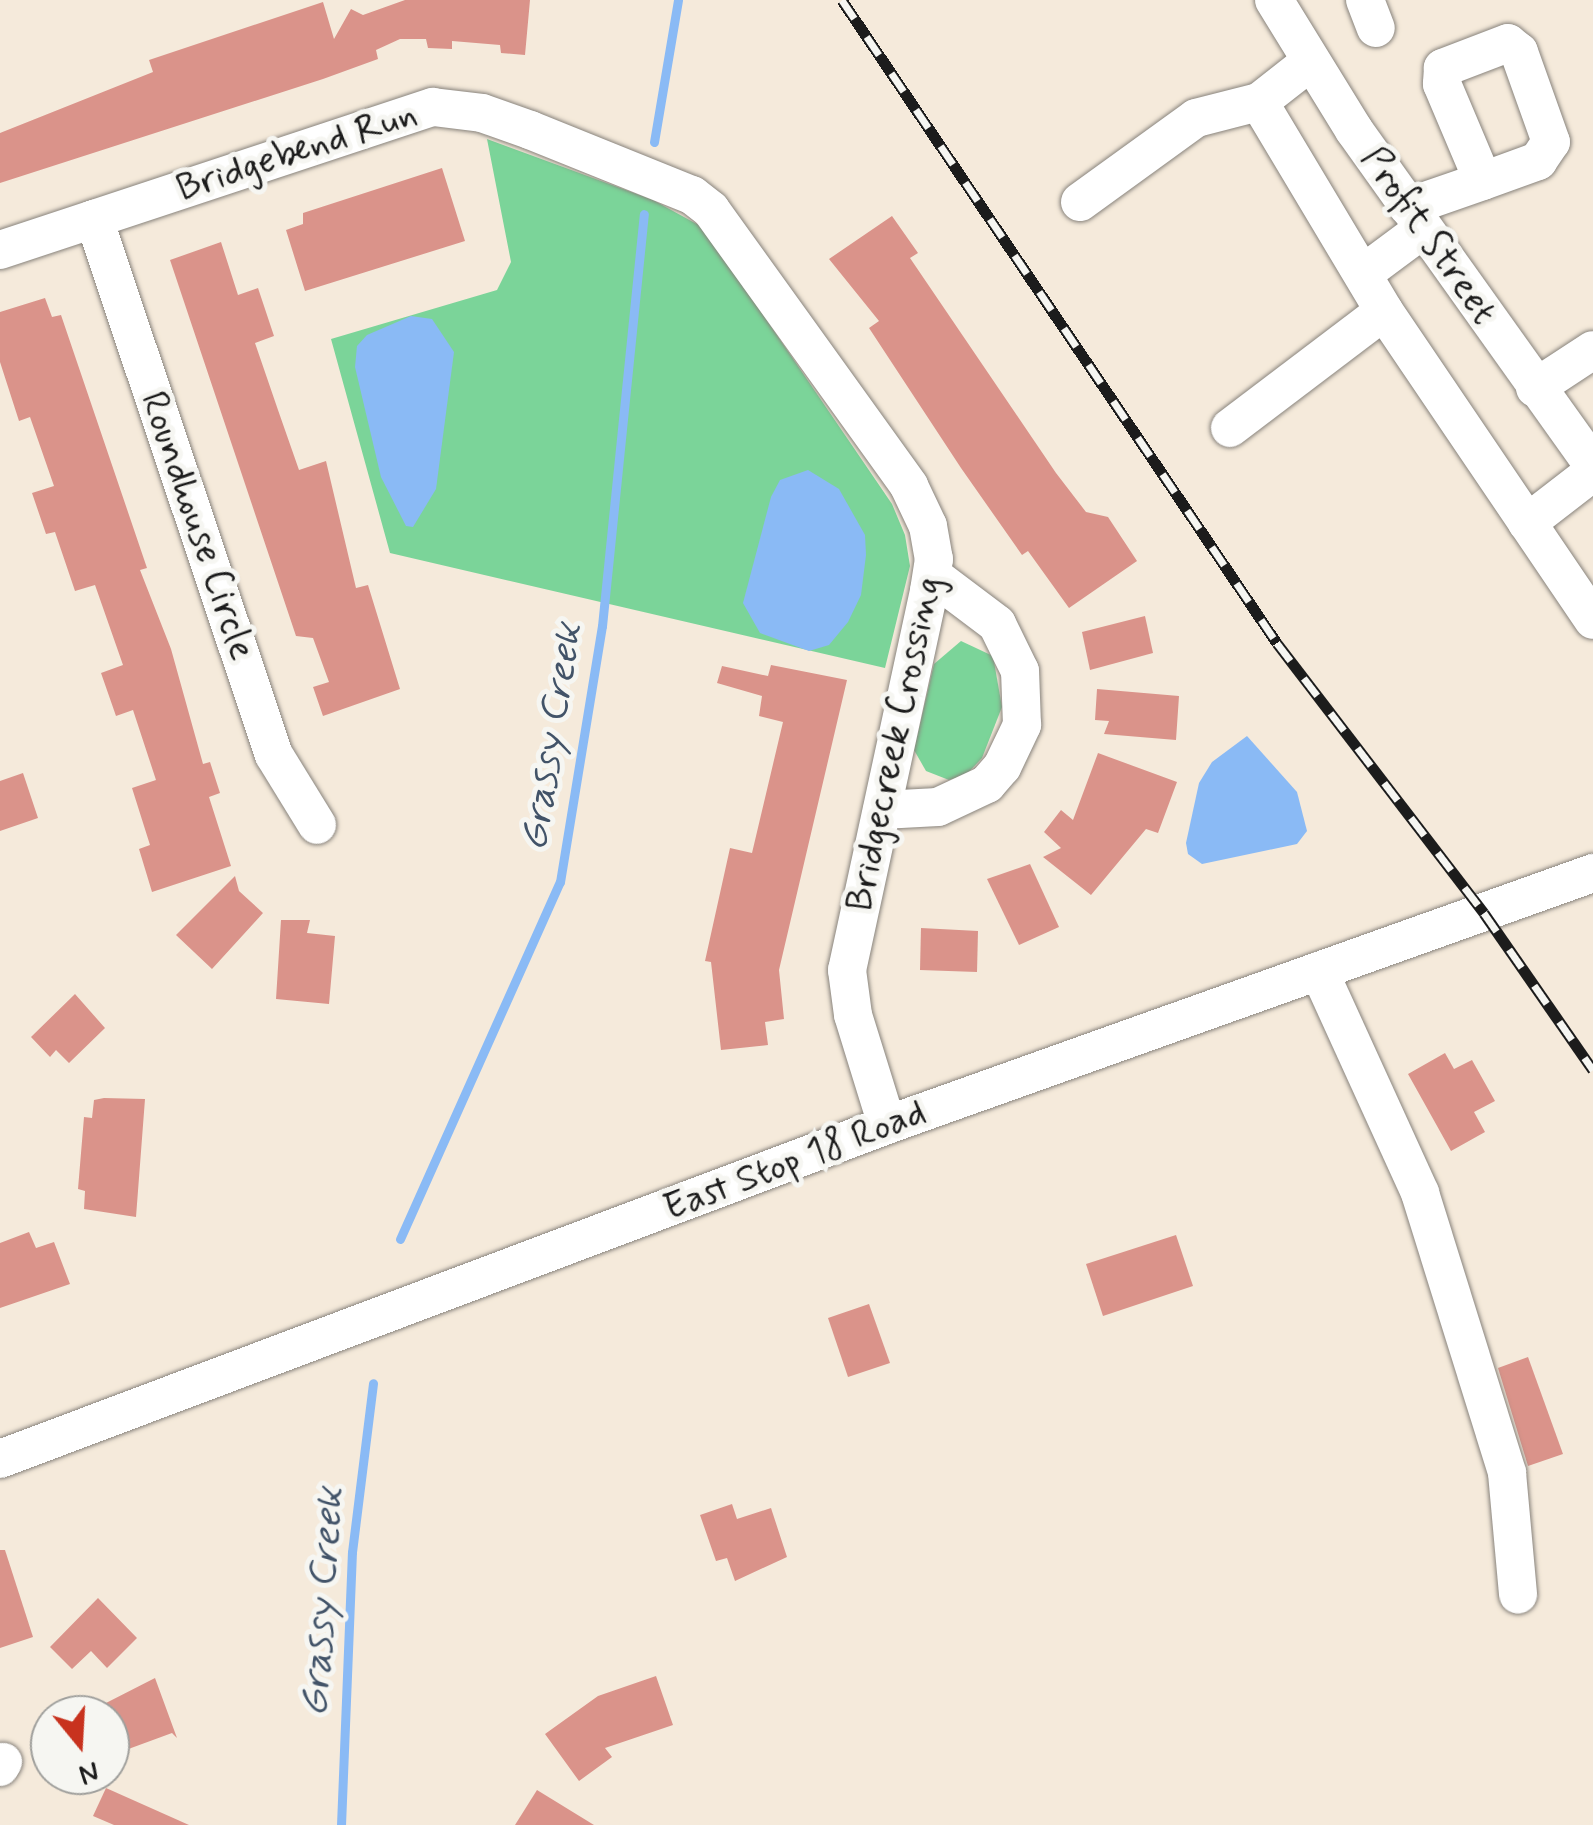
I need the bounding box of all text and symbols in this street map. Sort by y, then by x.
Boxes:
street label: Bridgebend Run [172,92,422,212]
street label: Profit Street [1348,136,1508,336]
street label: Roundhouse Circle [129,385,265,667]
street label: Bridgecreek Crossing [837,570,953,918]
water label: Grassy Creek [510,621,594,853]
street label: East Stop 18 Road [658,1090,932,1232]
water label: Grassy Creek [291,1487,355,1717]
north arrow [30,1695,130,1795]
text: N [74,1752,103,1793]

